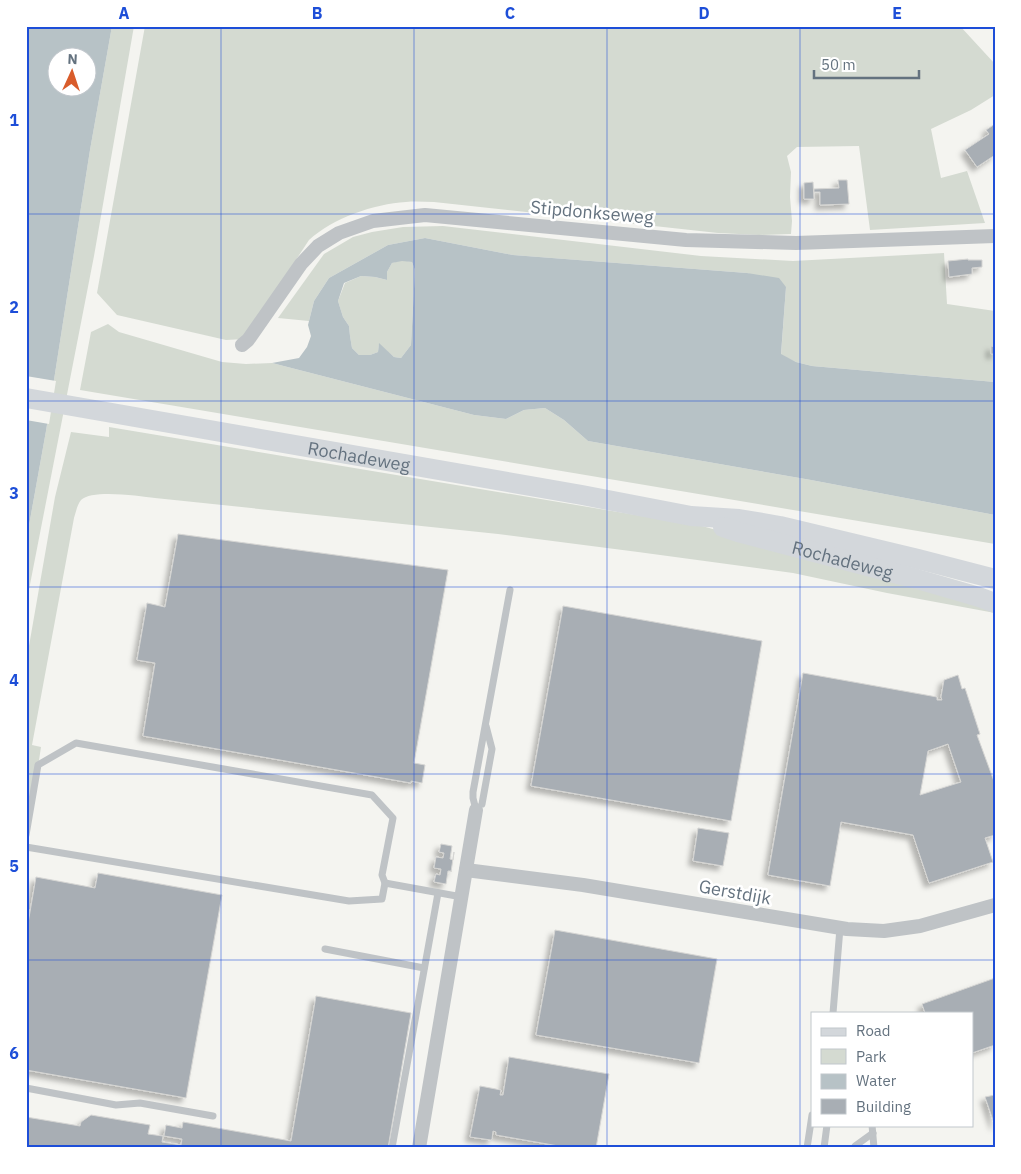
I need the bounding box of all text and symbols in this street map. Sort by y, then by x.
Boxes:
text: A [119,3,130,23]
text: B [312,3,323,23]
text: C [505,3,515,23]
text: D [698,3,710,23]
text: E [892,3,902,23]
north arrow [48,48,98,98]
scale bar [814,48,918,80]
text: N [67,50,78,68]
text: 50 m [821,55,856,74]
text: 1 [9,110,19,130]
street label: Stipdonkseweg [530,195,655,229]
text: 2 [9,297,19,317]
street label: Rochadeweg [306,436,412,476]
text: 3 [9,483,19,503]
street label: Rochadeweg [790,535,896,584]
text: 4 [9,670,19,690]
text: 5 [9,856,19,876]
street label: Gerstdijk [697,874,773,910]
legend [811,1012,974,1126]
text: Road [856,1021,891,1040]
text: 6 [9,1043,19,1063]
text: Park [856,1047,886,1066]
text: Water [856,1071,897,1090]
text: Building [856,1097,911,1116]

